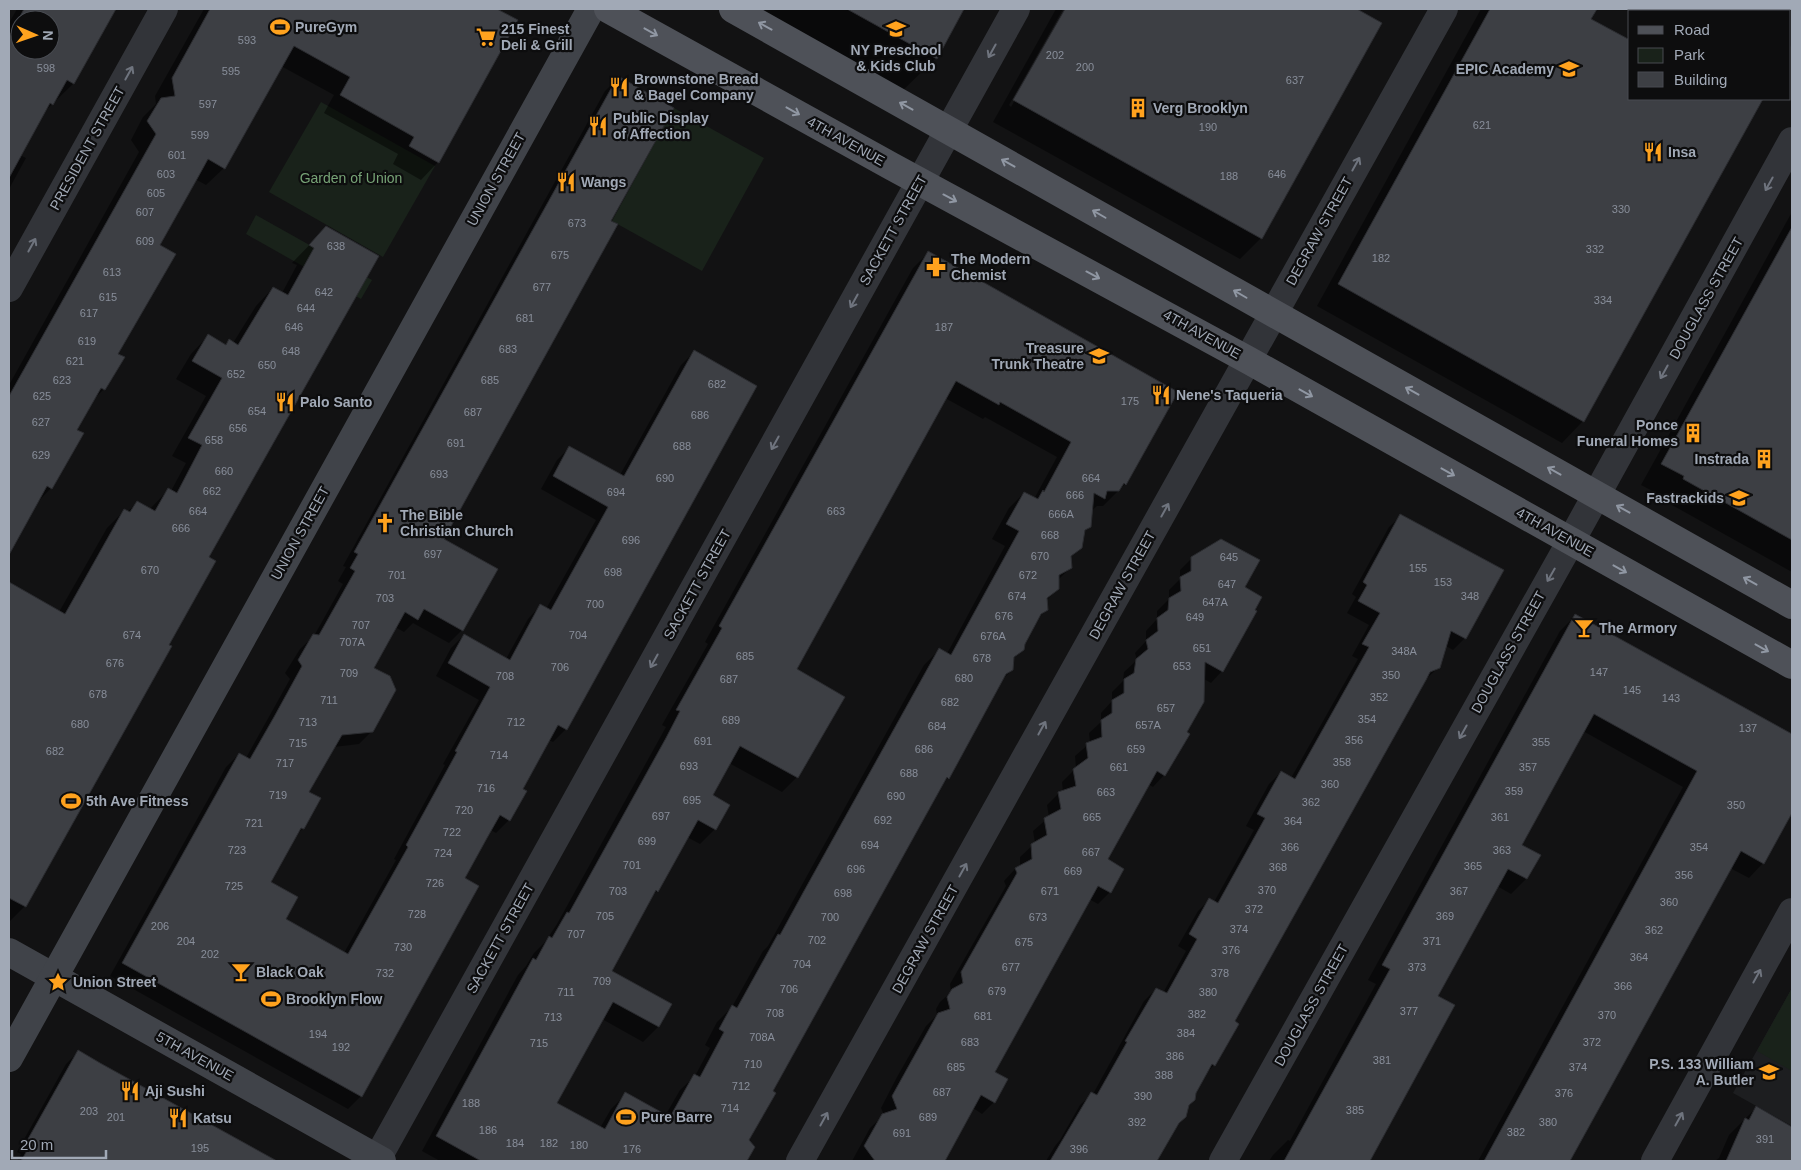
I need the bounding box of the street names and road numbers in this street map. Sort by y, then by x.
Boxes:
street label: PRESIDENT STREET [46,83,128,213]
street label: 4TH AVENUE [804,113,888,169]
street label: UNION STREET [464,129,528,228]
street label: SACKETT STREET [856,172,930,288]
street label: DEGRAW STREET [1283,174,1356,288]
street label: DOUGLASS STREET [1666,234,1746,362]
street label: 4TH AVENUE [1160,306,1244,362]
street label: UNION STREET [268,483,332,582]
street label: 4TH AVENUE [1513,504,1597,560]
street label: SACKETT STREET [660,526,734,642]
street label: DEGRAW STREET [1086,528,1159,642]
street label: DOUGLASS STREET [1468,588,1548,716]
street label: SACKETT STREET [463,880,537,996]
street label: DEGRAW STREET [889,882,962,996]
street label: DOUGLASS STREET [1271,941,1351,1069]
street label: 5TH AVENUE [153,1028,237,1084]

